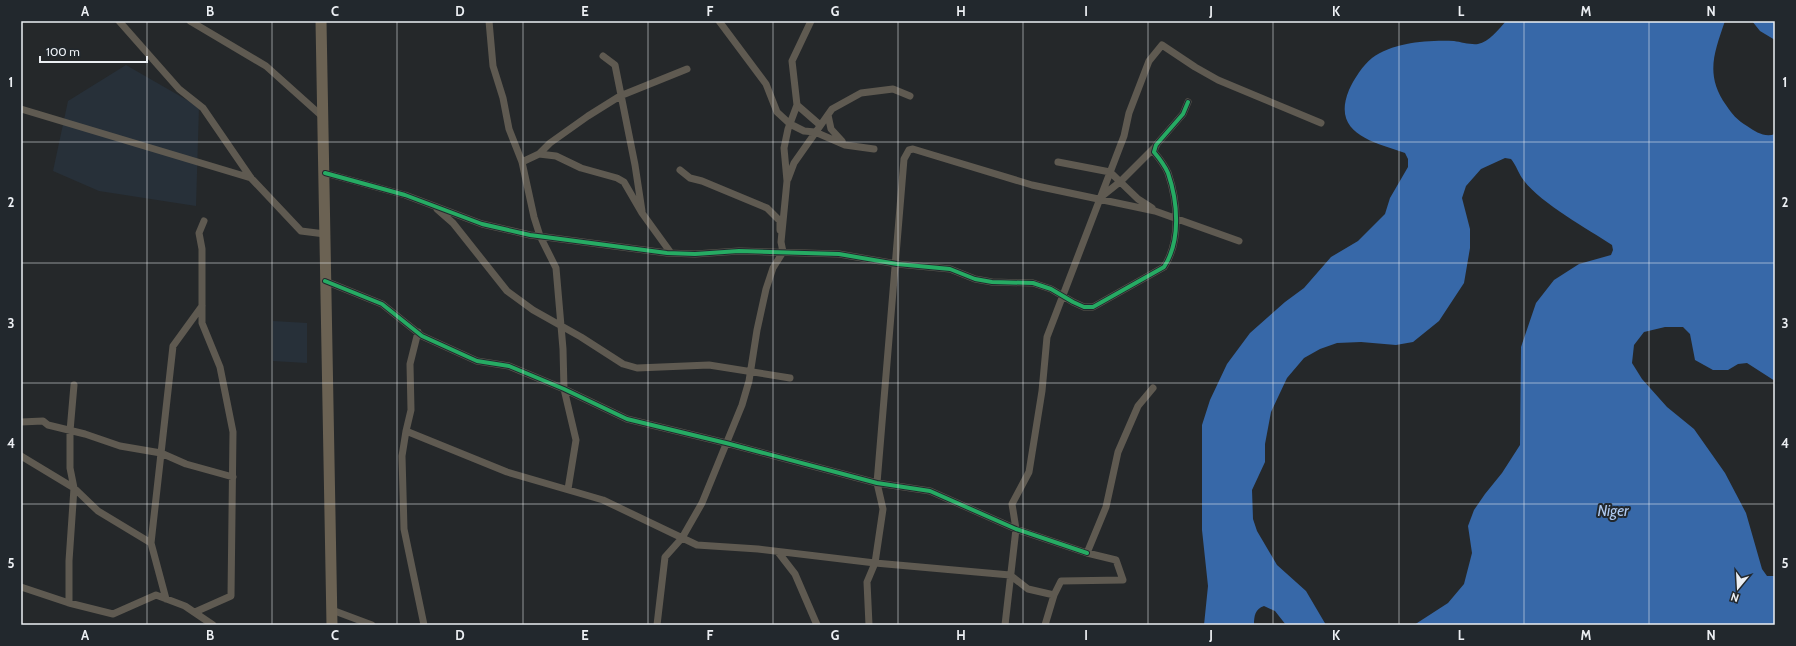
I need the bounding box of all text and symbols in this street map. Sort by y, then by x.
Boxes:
text: A [81,3,90,19]
text: B [206,3,214,19]
text: C [331,3,339,19]
text: D [455,3,465,19]
text: E [581,3,589,19]
text: F [707,3,714,19]
text: G [831,3,840,19]
text: H [956,3,966,19]
text: I [1084,3,1088,19]
text: J [1208,3,1213,19]
text: K [1332,3,1341,19]
text: L [1458,3,1465,19]
text: M [1581,3,1592,19]
text: N [1706,3,1716,19]
scale bar [40,38,147,64]
text: 100 m [46,44,80,59]
text: 1 [9,74,13,90]
text: 1 [1783,74,1787,90]
text: 2 [8,194,15,210]
text: 2 [1782,194,1789,210]
text: 3 [7,315,15,331]
text: 3 [1781,315,1789,331]
text: 4 [7,435,15,451]
text: 4 [1781,435,1789,451]
water label: Niger [1597,502,1630,520]
text: 5 [8,555,15,571]
text: 5 [1782,555,1789,571]
north arrow [1718,568,1758,608]
text: N [1729,590,1741,605]
text: A [81,627,90,643]
text: B [206,627,214,643]
text: C [331,627,339,643]
text: D [455,627,465,643]
text: E [581,627,589,643]
text: F [707,627,714,643]
text: G [831,627,840,643]
text: H [956,627,966,643]
text: I [1084,627,1088,643]
text: J [1208,627,1213,643]
text: K [1332,627,1341,643]
text: L [1458,627,1465,643]
text: M [1581,627,1592,643]
text: N [1706,627,1716,643]

